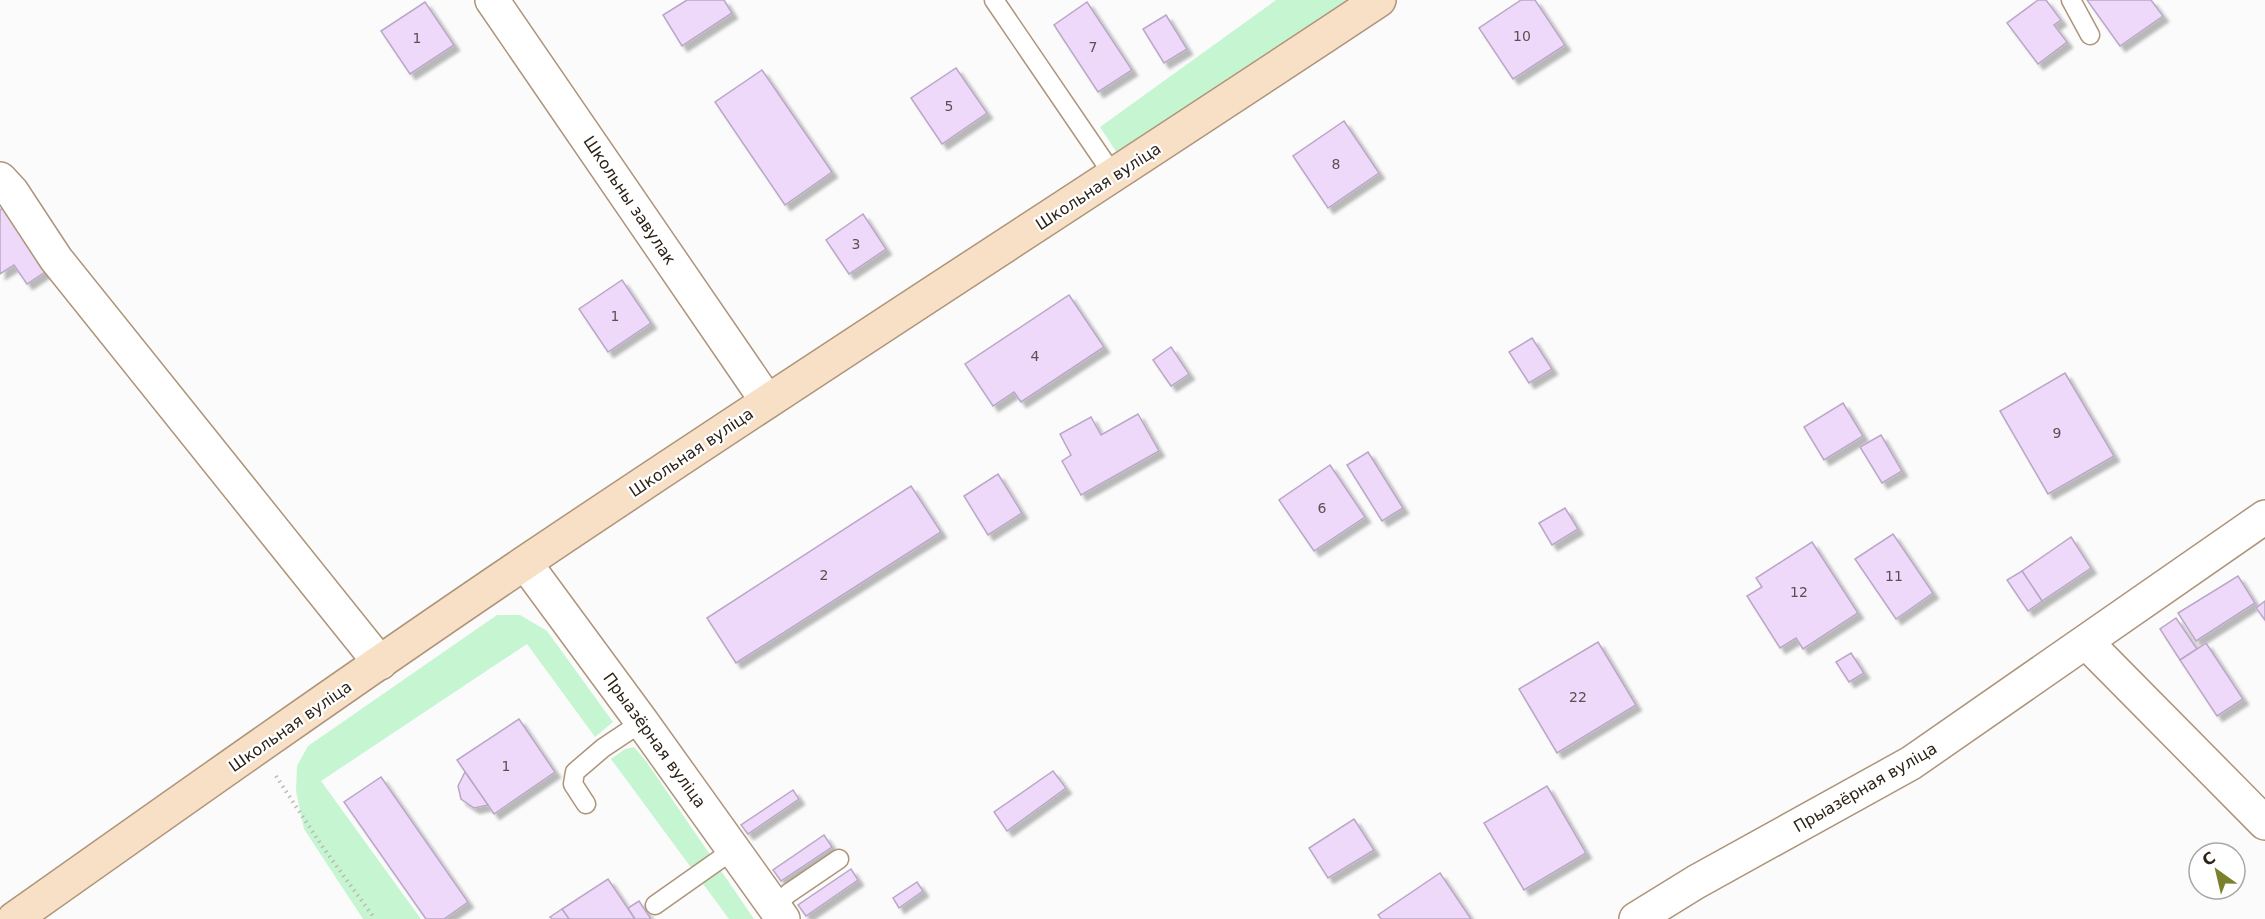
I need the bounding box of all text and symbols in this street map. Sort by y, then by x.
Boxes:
house number: 10 [1513,28,1531,44]
house number: 1 [413,30,421,46]
house number: 7 [1089,39,1097,55]
house number: 5 [945,98,953,114]
street label: Школьны завулак [579,132,680,269]
street label: Школьная вуліца [1032,139,1164,234]
house number: 8 [1332,156,1340,172]
house number: 3 [852,236,860,252]
house number: 1 [611,308,619,324]
house number: 4 [1031,348,1040,364]
street label: Школьная вуліца [626,404,757,501]
house number: 9 [2053,425,2061,441]
house number: 6 [1318,500,1327,516]
house number: 2 [820,567,828,583]
house number: 11 [1885,568,1903,584]
house number: 12 [1790,584,1808,600]
street label: Прыазёрная вуліца [599,669,710,812]
street label: Школьная вуліца [225,677,355,776]
house number: 22 [1569,689,1587,705]
street label: Прыазёрная вуліца [1790,739,1940,836]
house number: 1 [502,758,510,774]
north arrow [2187,841,2247,901]
text: С [2199,848,2219,870]

